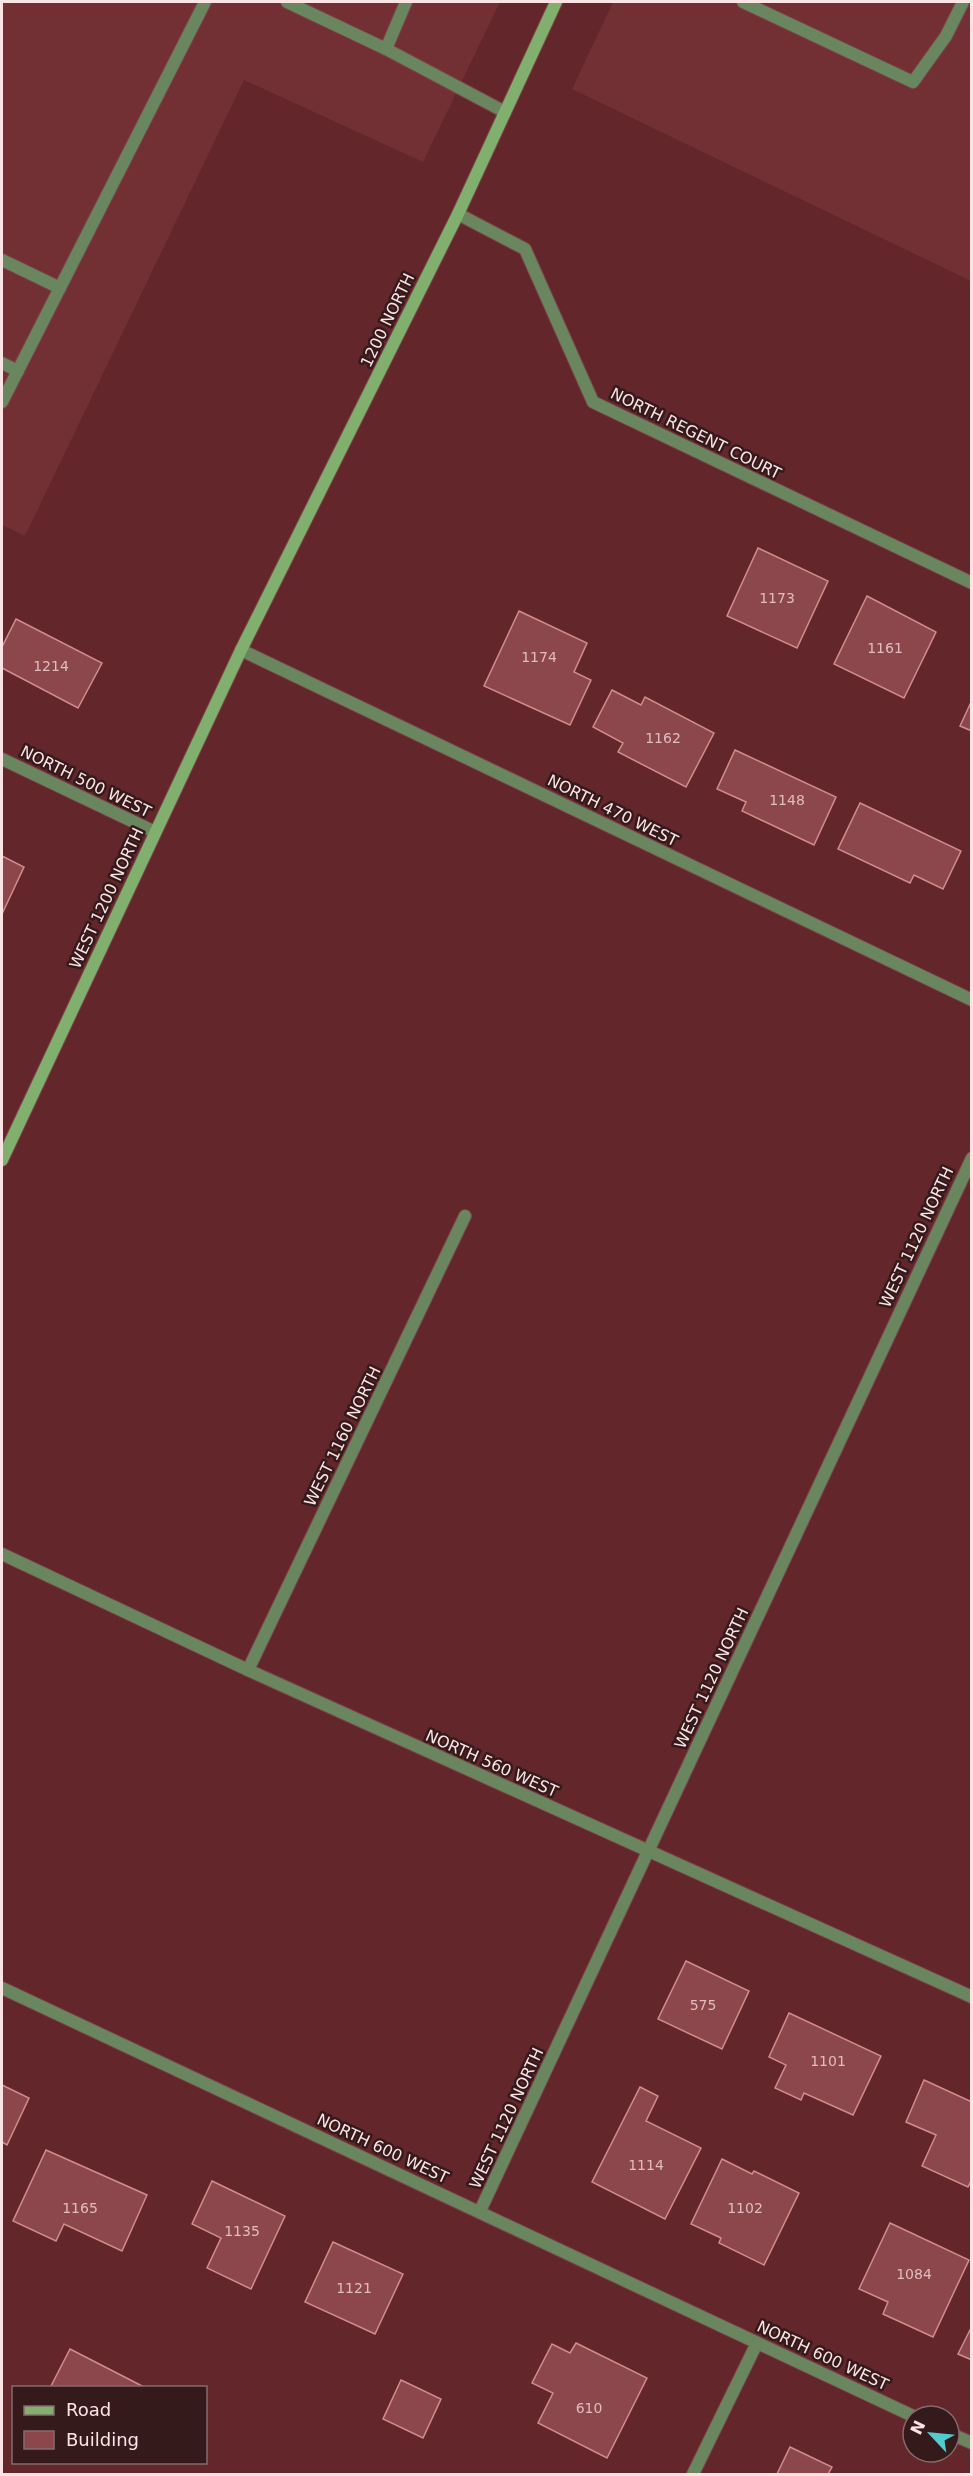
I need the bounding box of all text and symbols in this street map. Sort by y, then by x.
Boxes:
street label: 1200 NORTH [357,270,418,370]
street label: NORTH REGENT COURT [608,384,784,483]
house number: 1173 [759,590,795,606]
house number: 1161 [867,640,903,656]
house number: 1174 [521,649,557,665]
house number: 1214 [33,658,69,674]
house number: 1162 [645,730,681,746]
street label: NORTH 500 WEST [17,742,154,821]
street label: NORTH 470 WEST [544,771,681,850]
house number: 1148 [769,792,805,808]
street label: WEST 1200 NORTH [65,825,147,972]
street label: WEST 1120 NORTH [875,1164,957,1311]
street label: WEST 1160 NORTH [300,1363,385,1509]
street label: WEST 1120 NORTH [670,1605,752,1752]
street label: NORTH 560 WEST [423,1726,561,1801]
house number: 575 [690,1997,716,2013]
street label: WEST 1120 NORTH [465,2045,547,2192]
house number: 1101 [810,2053,846,2069]
street label: NORTH 600 WEST [314,2110,452,2187]
house number: 1114 [628,2157,664,2173]
house number: 1165 [62,2200,98,2216]
house number: 1102 [727,2200,763,2216]
house number: 1135 [224,2223,260,2239]
house number: 1084 [896,2266,932,2282]
house number: 1121 [336,2280,372,2296]
street label: NORTH 600 WEST [754,2317,892,2394]
legend [12,2386,207,2464]
text: Road [66,2399,111,2420]
house number: 610 [576,2400,602,2416]
north arrow [901,2404,961,2464]
text: N [906,2417,929,2438]
text: Building [66,2429,139,2450]

